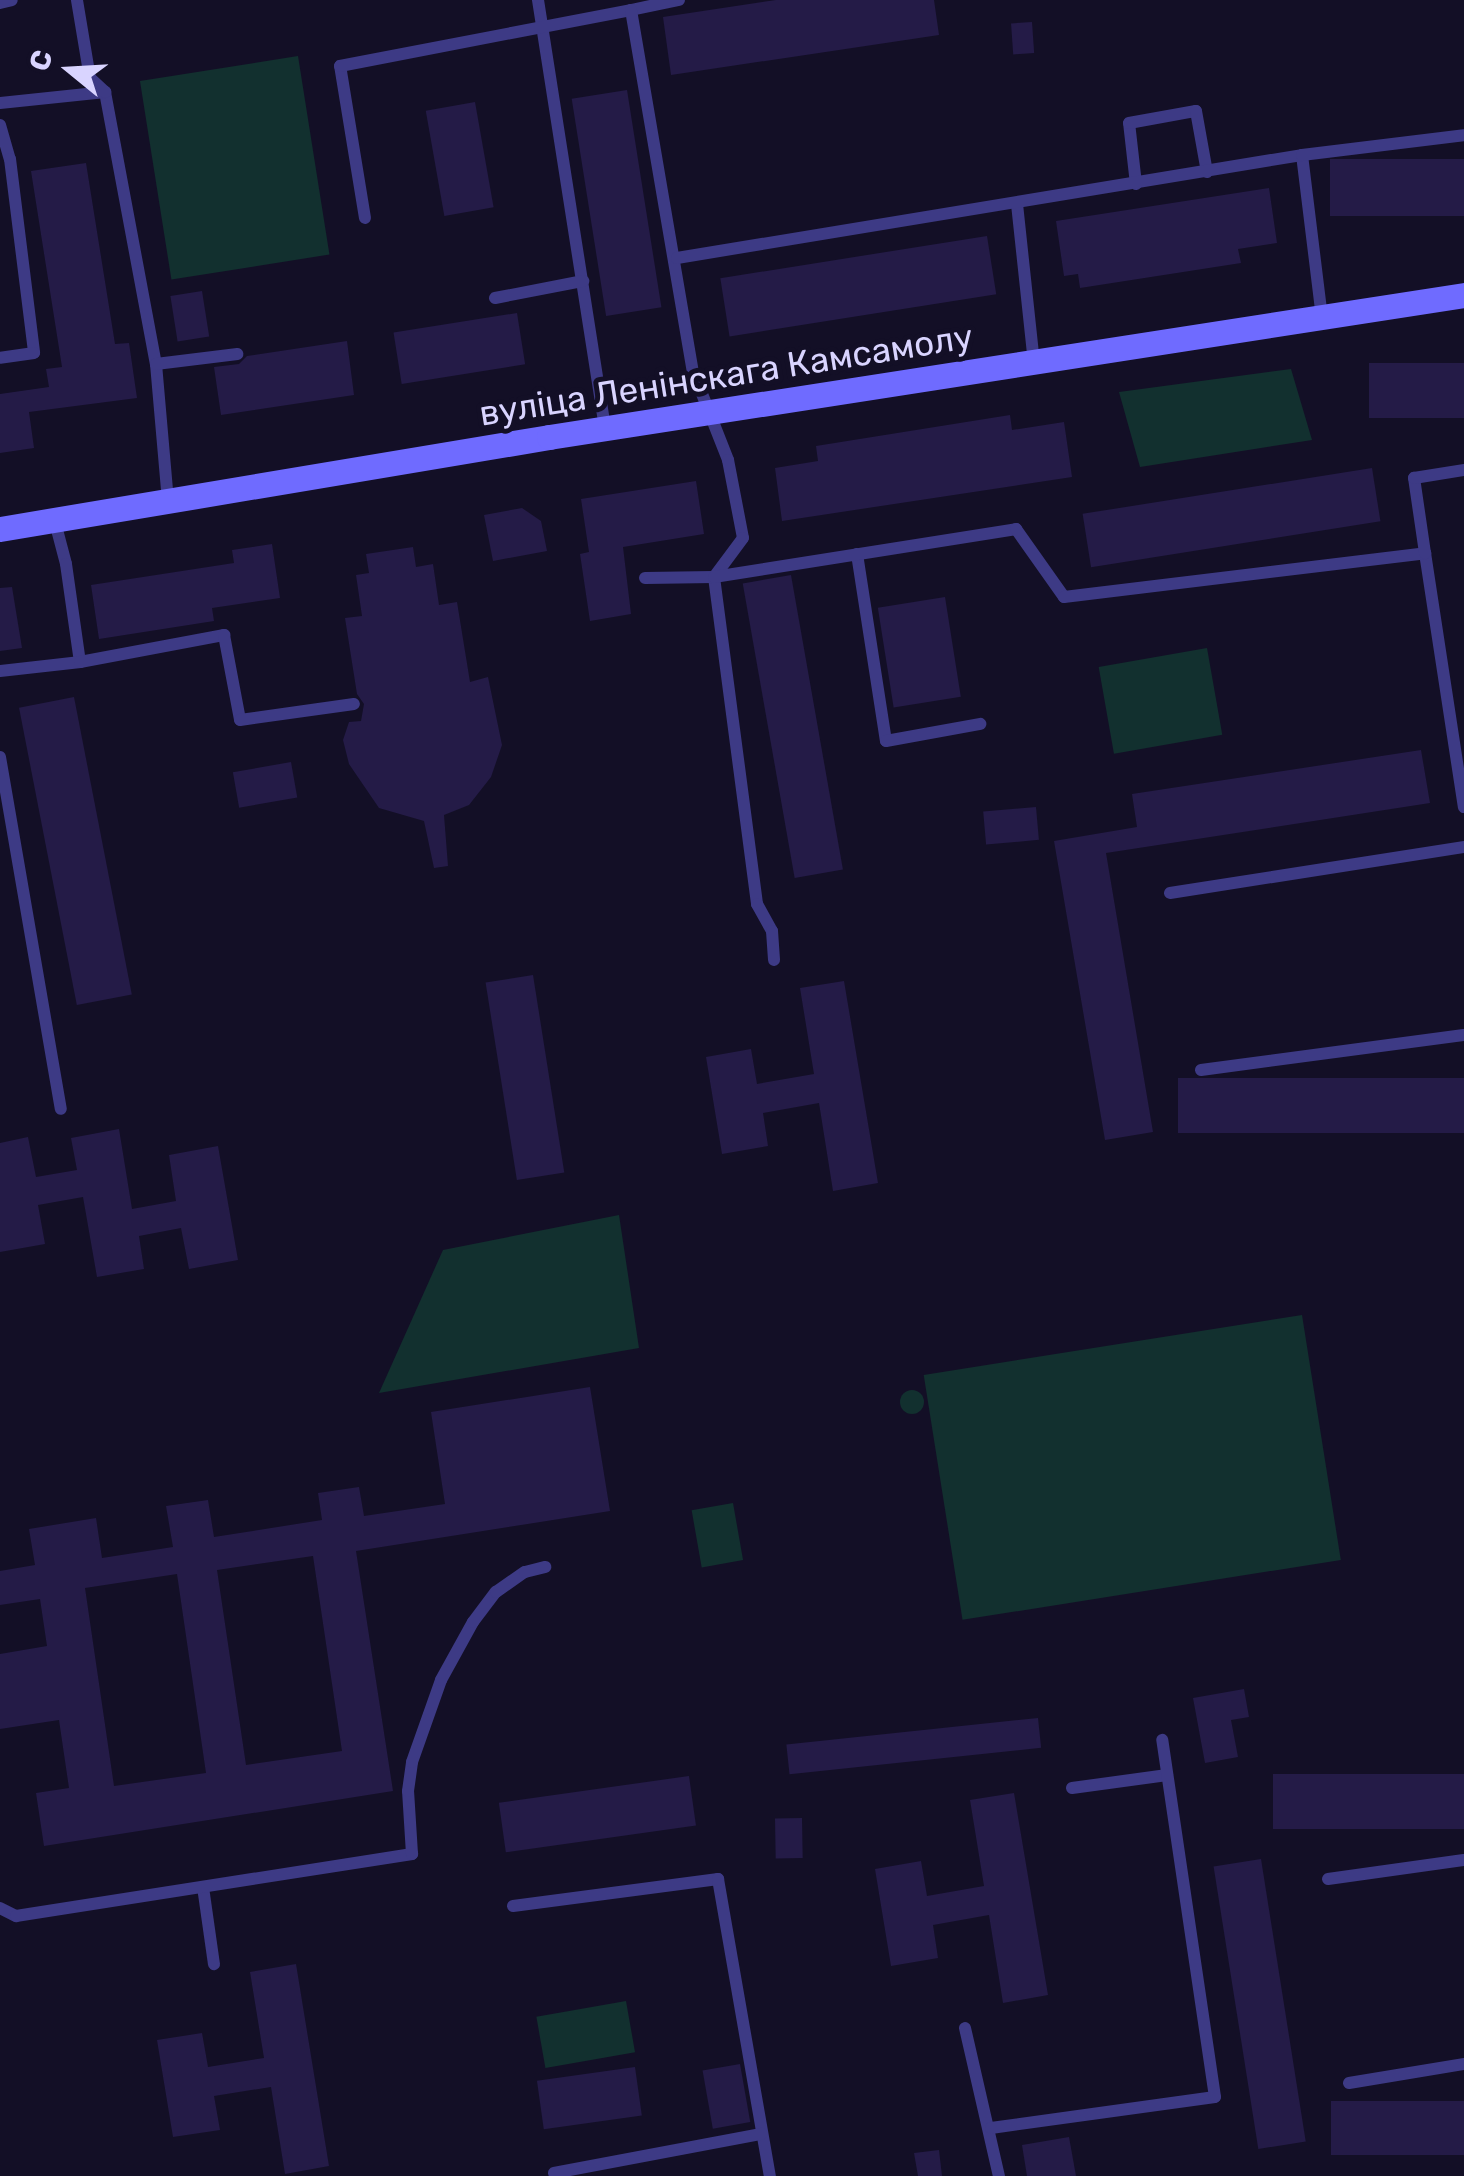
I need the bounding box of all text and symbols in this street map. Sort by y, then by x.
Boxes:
north arrow [20,20,120,120]
text: С [22,46,60,75]
street label: вуліца Ленінскага Камсамолу [476,315,976,435]

